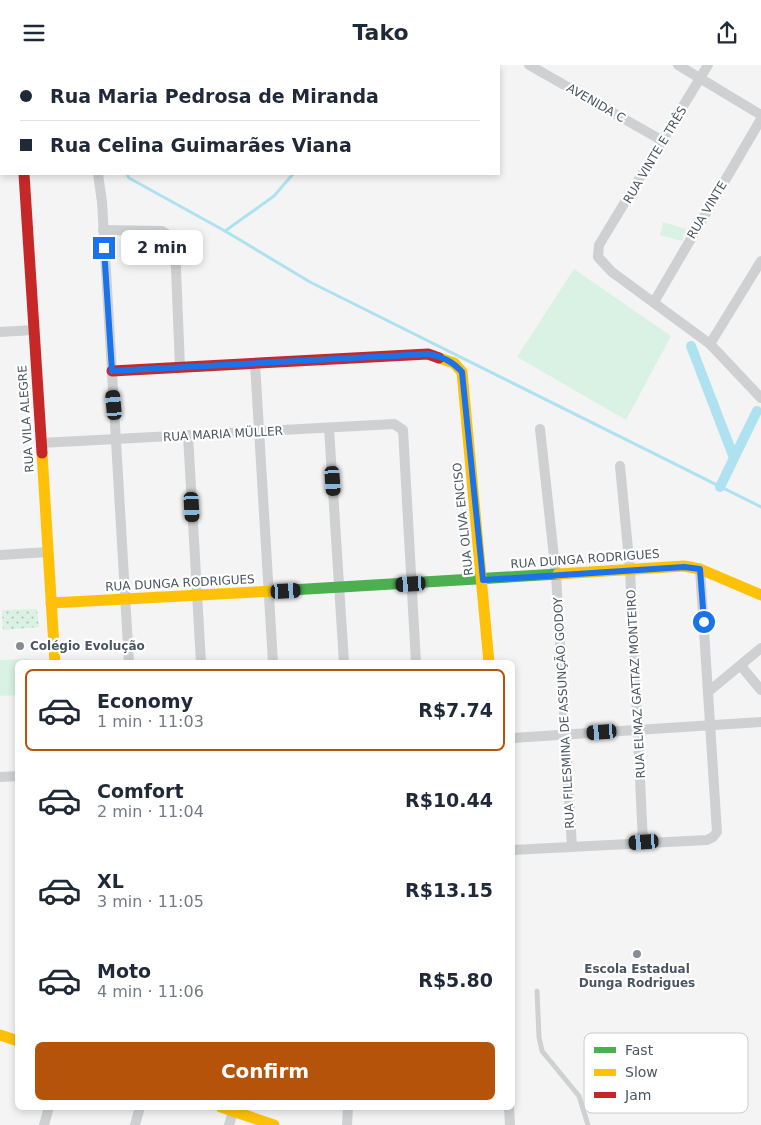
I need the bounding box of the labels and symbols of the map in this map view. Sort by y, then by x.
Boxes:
street label: AVENIDA C [564,81,628,125]
street label: RUA VINTE E TRÊS [620,103,690,206]
street label: RUA VINTE [684,179,730,241]
callout: 2 min [122,231,204,265]
route end [93,237,115,259]
street label: RUA VILA ALEGRE [15,365,37,473]
car [105,389,122,421]
street label: RUA MARIA MÜLLER [163,422,283,444]
street label: RUA OLIVA ENCISO [450,462,476,576]
car [324,466,341,496]
car [183,492,200,522]
street label: RUA DUNGA RODRIGUES [510,547,660,571]
street label: RUA DUNGA RODRIGUES [105,572,255,594]
car [395,576,426,592]
car [270,583,301,599]
street label: RUA ELMAZ GATTAZ MONTEIRO [624,589,648,779]
street label: RUA FILESMINA DE ASSUNÇÃO GODOY [550,596,577,829]
route start [693,611,715,633]
place label: Colégio Evolução [30,639,145,653]
marker: Colégio Evolução [14,640,26,652]
car [586,723,617,741]
car [628,833,659,851]
marker: Escola Estadual Dunga Rodrigues [631,948,643,960]
place label: Escola Estadual Dunga Rodrigues [579,962,695,990]
legend [584,1033,748,1113]
text: Fast [625,1042,654,1058]
text: Slow [625,1064,658,1080]
text: Jam [624,1087,651,1103]

